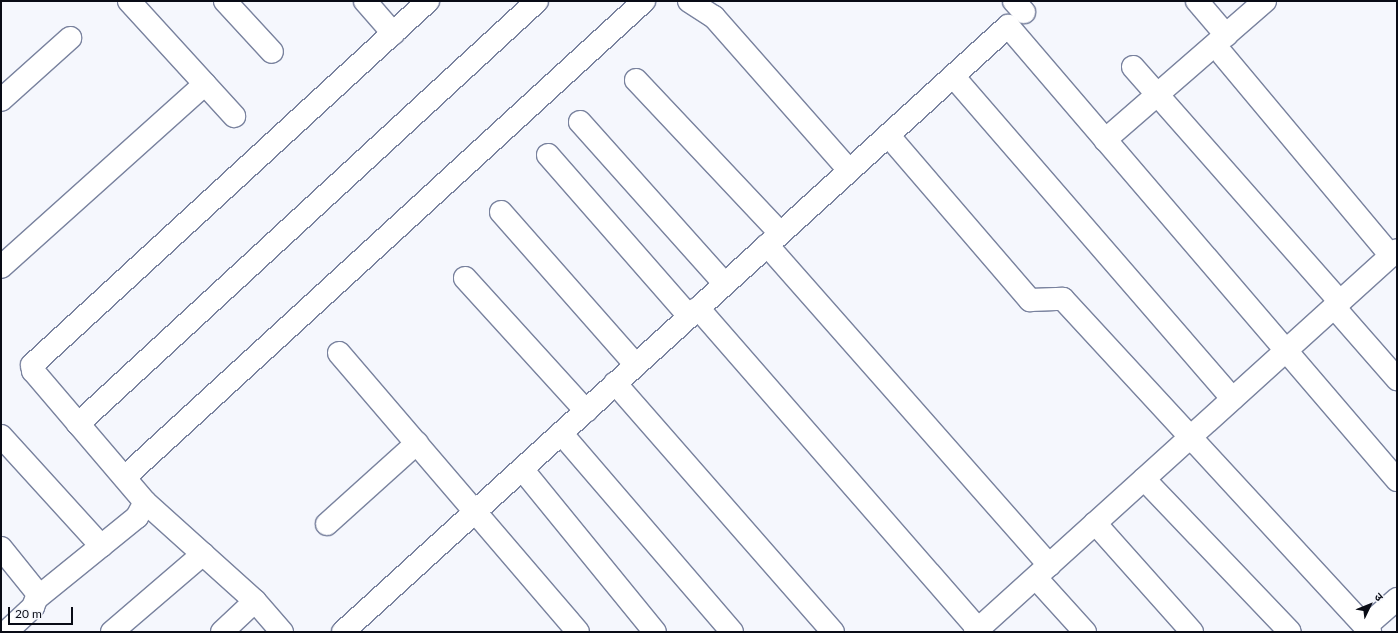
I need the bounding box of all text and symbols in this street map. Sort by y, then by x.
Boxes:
north arrow [1350,585,1390,625]
text: उ [1372,590,1386,603]
scale bar [10,599,75,625]
text: 20 m [15,606,42,621]

